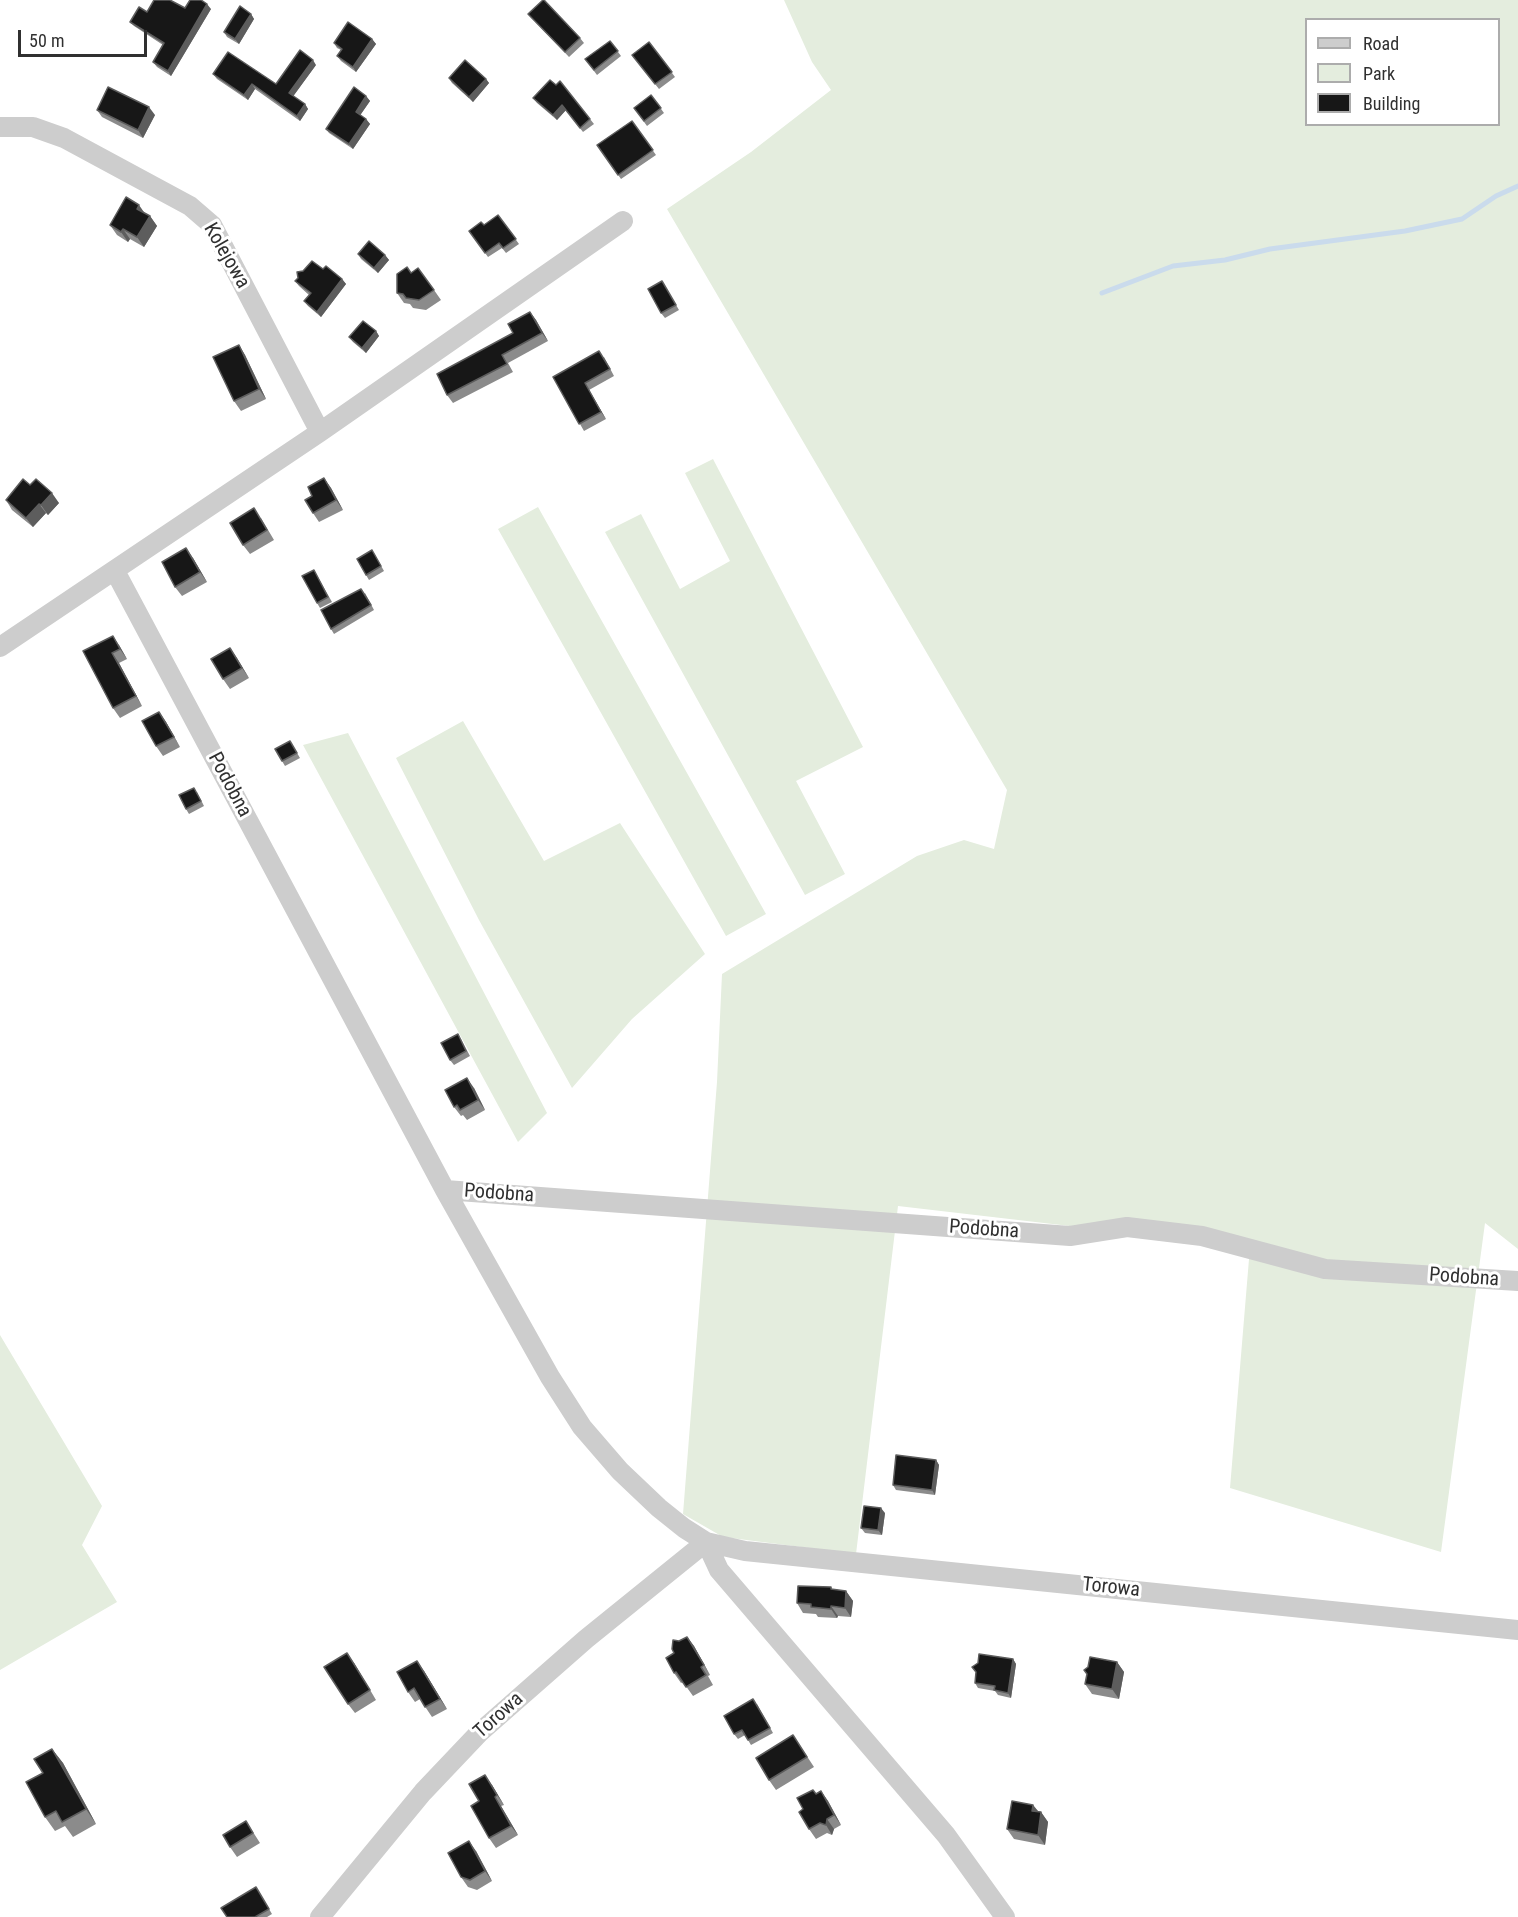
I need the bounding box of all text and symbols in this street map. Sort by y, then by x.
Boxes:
scale bar [21,18,150,56]
legend [1305,18,1500,126]
text: 50 m [29,30,64,51]
text: Road [1363,33,1399,54]
text: Park [1363,63,1395,84]
text: Building [1363,93,1420,114]
street label: Kolejowa [198,219,254,293]
street label: Podobna [202,748,256,822]
street label: Podobna [463,1180,535,1208]
street label: Podobna [948,1216,1020,1244]
street label: Podobna [1428,1264,1500,1292]
street label: Torowa [1081,1573,1141,1603]
street label: Torowa [469,1688,529,1744]

